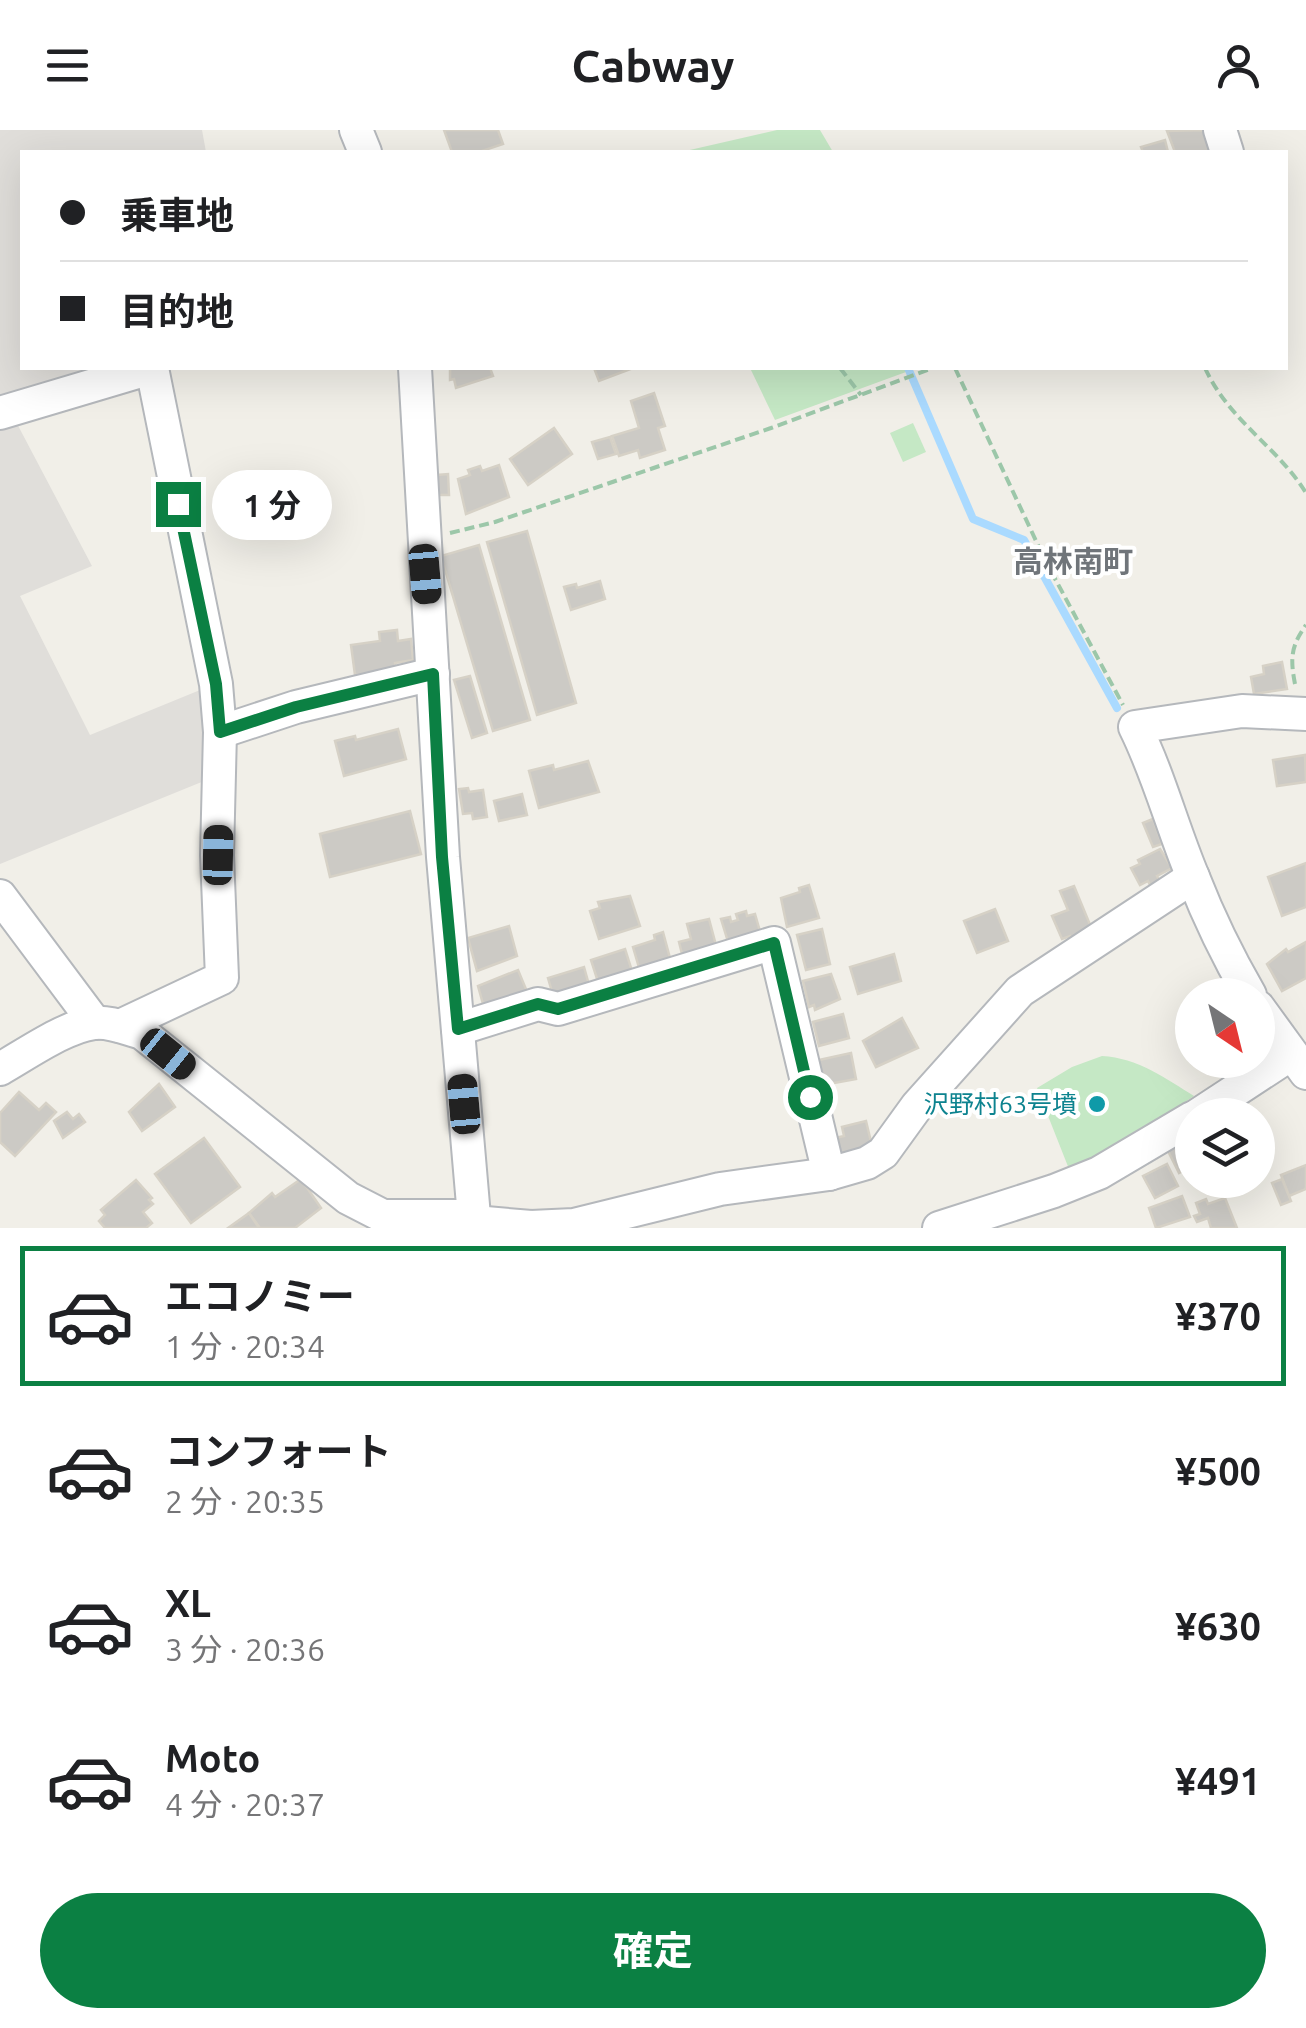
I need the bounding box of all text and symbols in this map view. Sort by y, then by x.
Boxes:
icon: menu [40,38,95,93]
icon: person [1211,38,1266,93]
text: Cabway [572,40,734,91]
text: 乗車地 [120,194,234,236]
text: 目的地 [120,290,234,332]
callout: 1 分 [213,469,333,539]
route end [156,482,201,527]
text: 1 分 [243,487,301,523]
car [407,543,443,605]
district label: 高林南町 [1013,544,1133,578]
car [202,825,234,885]
north arrow [1175,978,1275,1078]
map controls [1175,978,1275,1198]
car [135,1023,201,1085]
car [446,1073,482,1135]
route start [788,1075,833,1120]
place label: 沢野村63号墳 [924,1090,1077,1118]
marker: 沢野村63号墳 [1086,1093,1108,1115]
button: layers [1175,1098,1275,1198]
icon: car [45,1271,135,1361]
text: エコノミー [165,1275,355,1317]
text: ¥370 [1175,1295,1261,1337]
text: 1 分 · 20:34 [165,1328,325,1364]
icon: car [45,1426,135,1516]
text: コンフォート [165,1430,392,1472]
text: ¥500 [1175,1450,1261,1492]
text: 2 分 · 20:35 [165,1483,325,1519]
icon: car [45,1581,135,1671]
text: XL [165,1582,211,1624]
text: ¥630 [1175,1605,1261,1647]
text: 3 分 · 20:36 [165,1631,325,1667]
icon: car [45,1736,135,1826]
text: Moto [165,1737,260,1779]
text: ¥491 [1175,1760,1261,1802]
text: 4 分 · 20:37 [165,1786,325,1822]
button: 確定 [40,1893,1266,2008]

